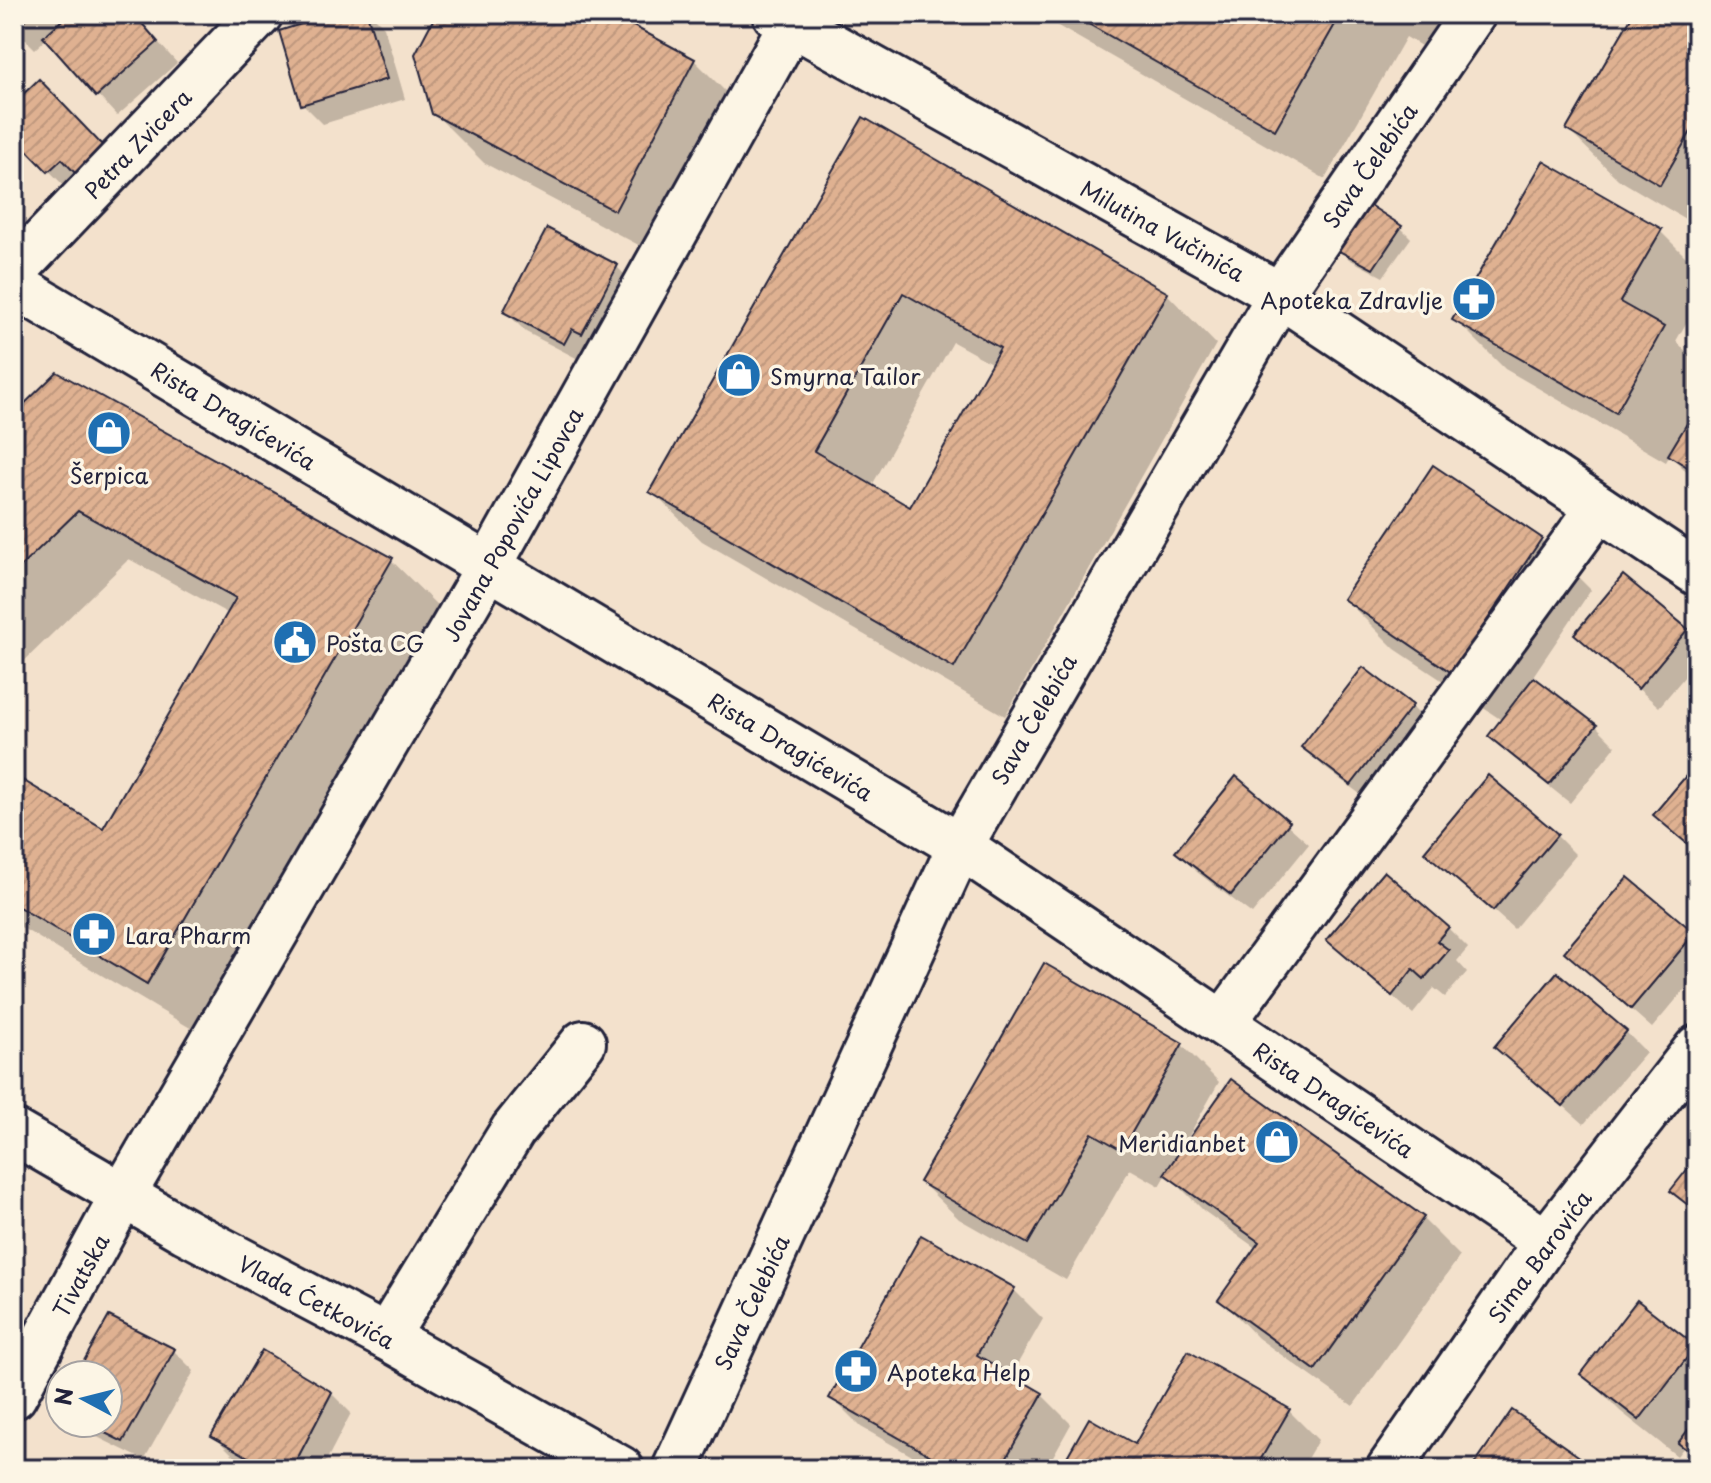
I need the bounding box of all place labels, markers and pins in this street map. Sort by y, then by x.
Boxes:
pharmacy icon: Apoteka Zdravlje [1450,275,1498,323]
place label: Apoteka Zdravlje [1261,283,1443,316]
shop icon: Smyrna Tailor [715,351,763,399]
place label: Smyrna Tailor [770,359,921,392]
shop icon: Šerpica [85,409,133,457]
place label: Šerpica [70,458,149,491]
public building icon: Pošta CG [271,618,319,666]
place label: Pošta CG [326,626,424,659]
pharmacy icon: Lara Pharm [70,910,118,958]
place label: Lara Pharm [125,918,251,951]
shop icon: Meridianbet [1253,1118,1301,1166]
place label: Meridianbet [1118,1126,1246,1159]
pharmacy icon: Apoteka Help [832,1347,880,1395]
place label: Apoteka Help [887,1355,1030,1388]

